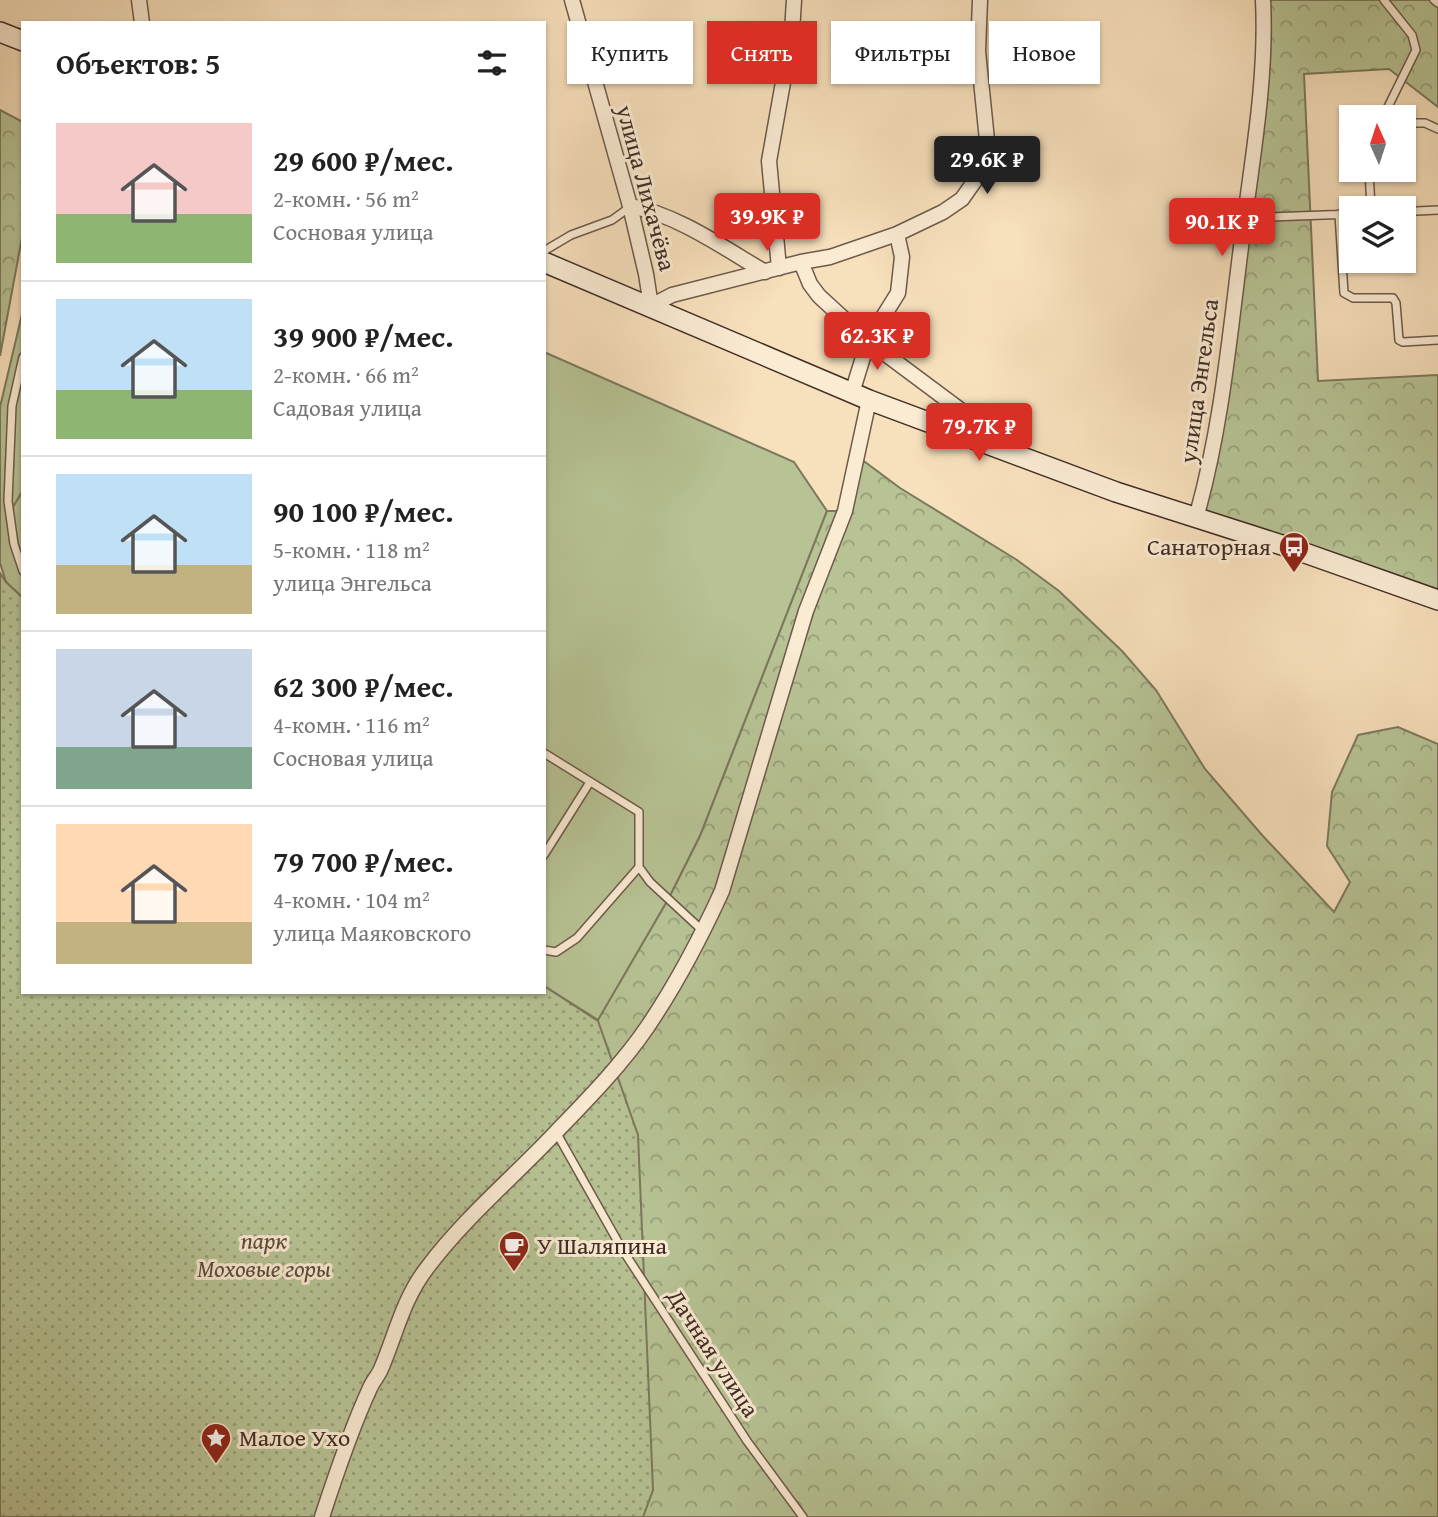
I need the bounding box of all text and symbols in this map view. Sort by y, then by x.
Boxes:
chip: Купить [567,21,693,84]
chip: Снять [707,21,817,84]
chip: Фильтры [831,21,975,84]
chip: Новое [989,21,1100,84]
text: Объектов: 5 [56,41,220,85]
icon: filters [473,44,511,82]
street label: улица Лихачёва [607,100,686,275]
north arrow [1339,105,1416,182]
map controls [1339,105,1416,273]
pin: 29.6K ₽ [922,136,1052,196]
text: 29 600 ₽/мес. [273,138,454,182]
text: 29.6K ₽ [950,142,1024,175]
icon: home [112,151,196,235]
text: 2-комн. · 56 m² [273,182,419,215]
pin: 39.9K ₽ [702,194,832,253]
button: layers [1339,196,1416,273]
pin: 90.1K ₽ [1157,198,1287,258]
text: 39.9K ₽ [730,199,804,232]
text: 90.1K ₽ [1185,204,1259,237]
text: Сосновая улица [273,215,433,248]
street label: улица Энгельса [1170,296,1227,466]
pin: 62.3K ₽ [812,312,942,372]
text: 39 900 ₽/мес. [273,314,454,358]
text: 62.3K ₽ [840,318,914,351]
icon: home [112,327,196,411]
text: 2-комн. · 66 m² [273,358,419,391]
text: Садовая улица [273,391,422,424]
pin: 79.7K ₽ [914,404,1044,463]
text: 79.7K ₽ [942,409,1016,442]
text: 90 100 ₽/мес. [273,489,454,533]
icon: home [112,502,196,586]
place label: Санаторная [1147,529,1271,564]
bus stop icon: Санаторная [1277,530,1311,574]
text: 5-комн. · 118 m² [273,533,430,566]
text: улица Энгельса [273,566,432,599]
text: 62 300 ₽/мес. [273,664,454,708]
icon: home [112,677,196,761]
text: 4-комн. · 116 m² [273,708,430,741]
text: Сосновая улица [273,741,433,774]
text: 79 700 ₽/мес. [273,839,454,883]
icon: home [112,852,196,936]
text: 4-комн. · 104 m² [273,883,430,916]
text: улица Маяковского [273,916,471,949]
park label: парк Моховые горы [197,1223,331,1286]
place label: У Шаляпина [537,1228,668,1263]
cafe icon: У Шаляпина [497,1229,531,1273]
street label: Дачная улица [658,1281,768,1424]
place label: Малое Ухо [239,1420,350,1455]
place icon: Малое Ухо [199,1421,233,1465]

